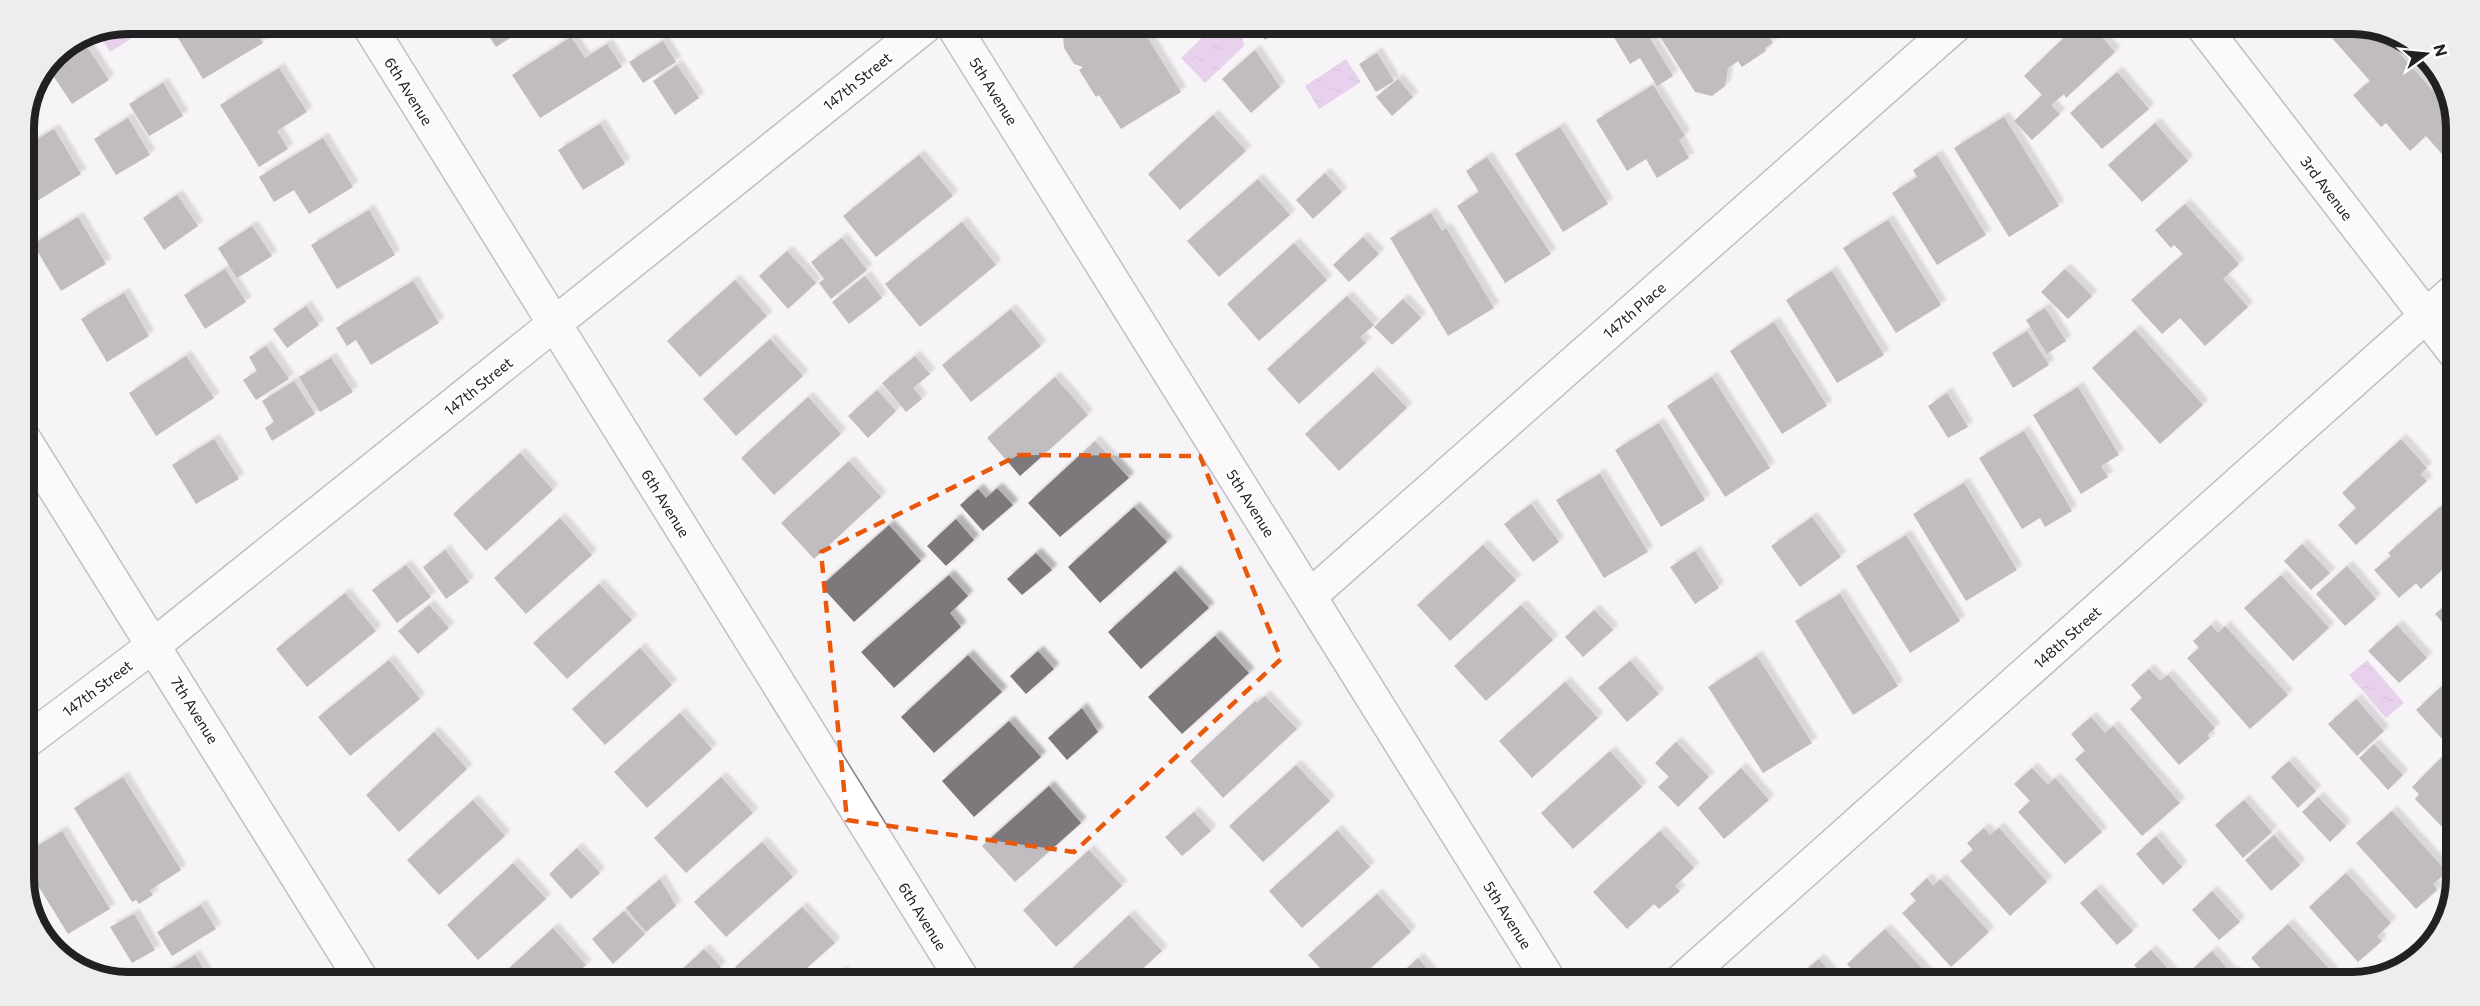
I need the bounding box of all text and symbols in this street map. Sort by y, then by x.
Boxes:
north arrow [2396,24,2456,84]
text: N [2430,42,2452,58]
street label: 147th Street [819,48,895,114]
street label: 6th Avenue [381,54,437,128]
street label: 5th Avenue [966,54,1022,128]
street label: 3rd Avenue [2297,152,2357,224]
street label: 147th Place [1599,278,1669,342]
street label: 147th Street [440,353,516,419]
street label: 6th Avenue [638,466,694,540]
street label: 5th Avenue [1223,466,1279,540]
street label: 148th Street [2030,602,2104,672]
street label: 147th Street [58,656,136,720]
street label: 7th Avenue [167,673,223,747]
street label: 5th Avenue [1480,878,1536,952]
street label: 6th Avenue [895,879,951,953]

